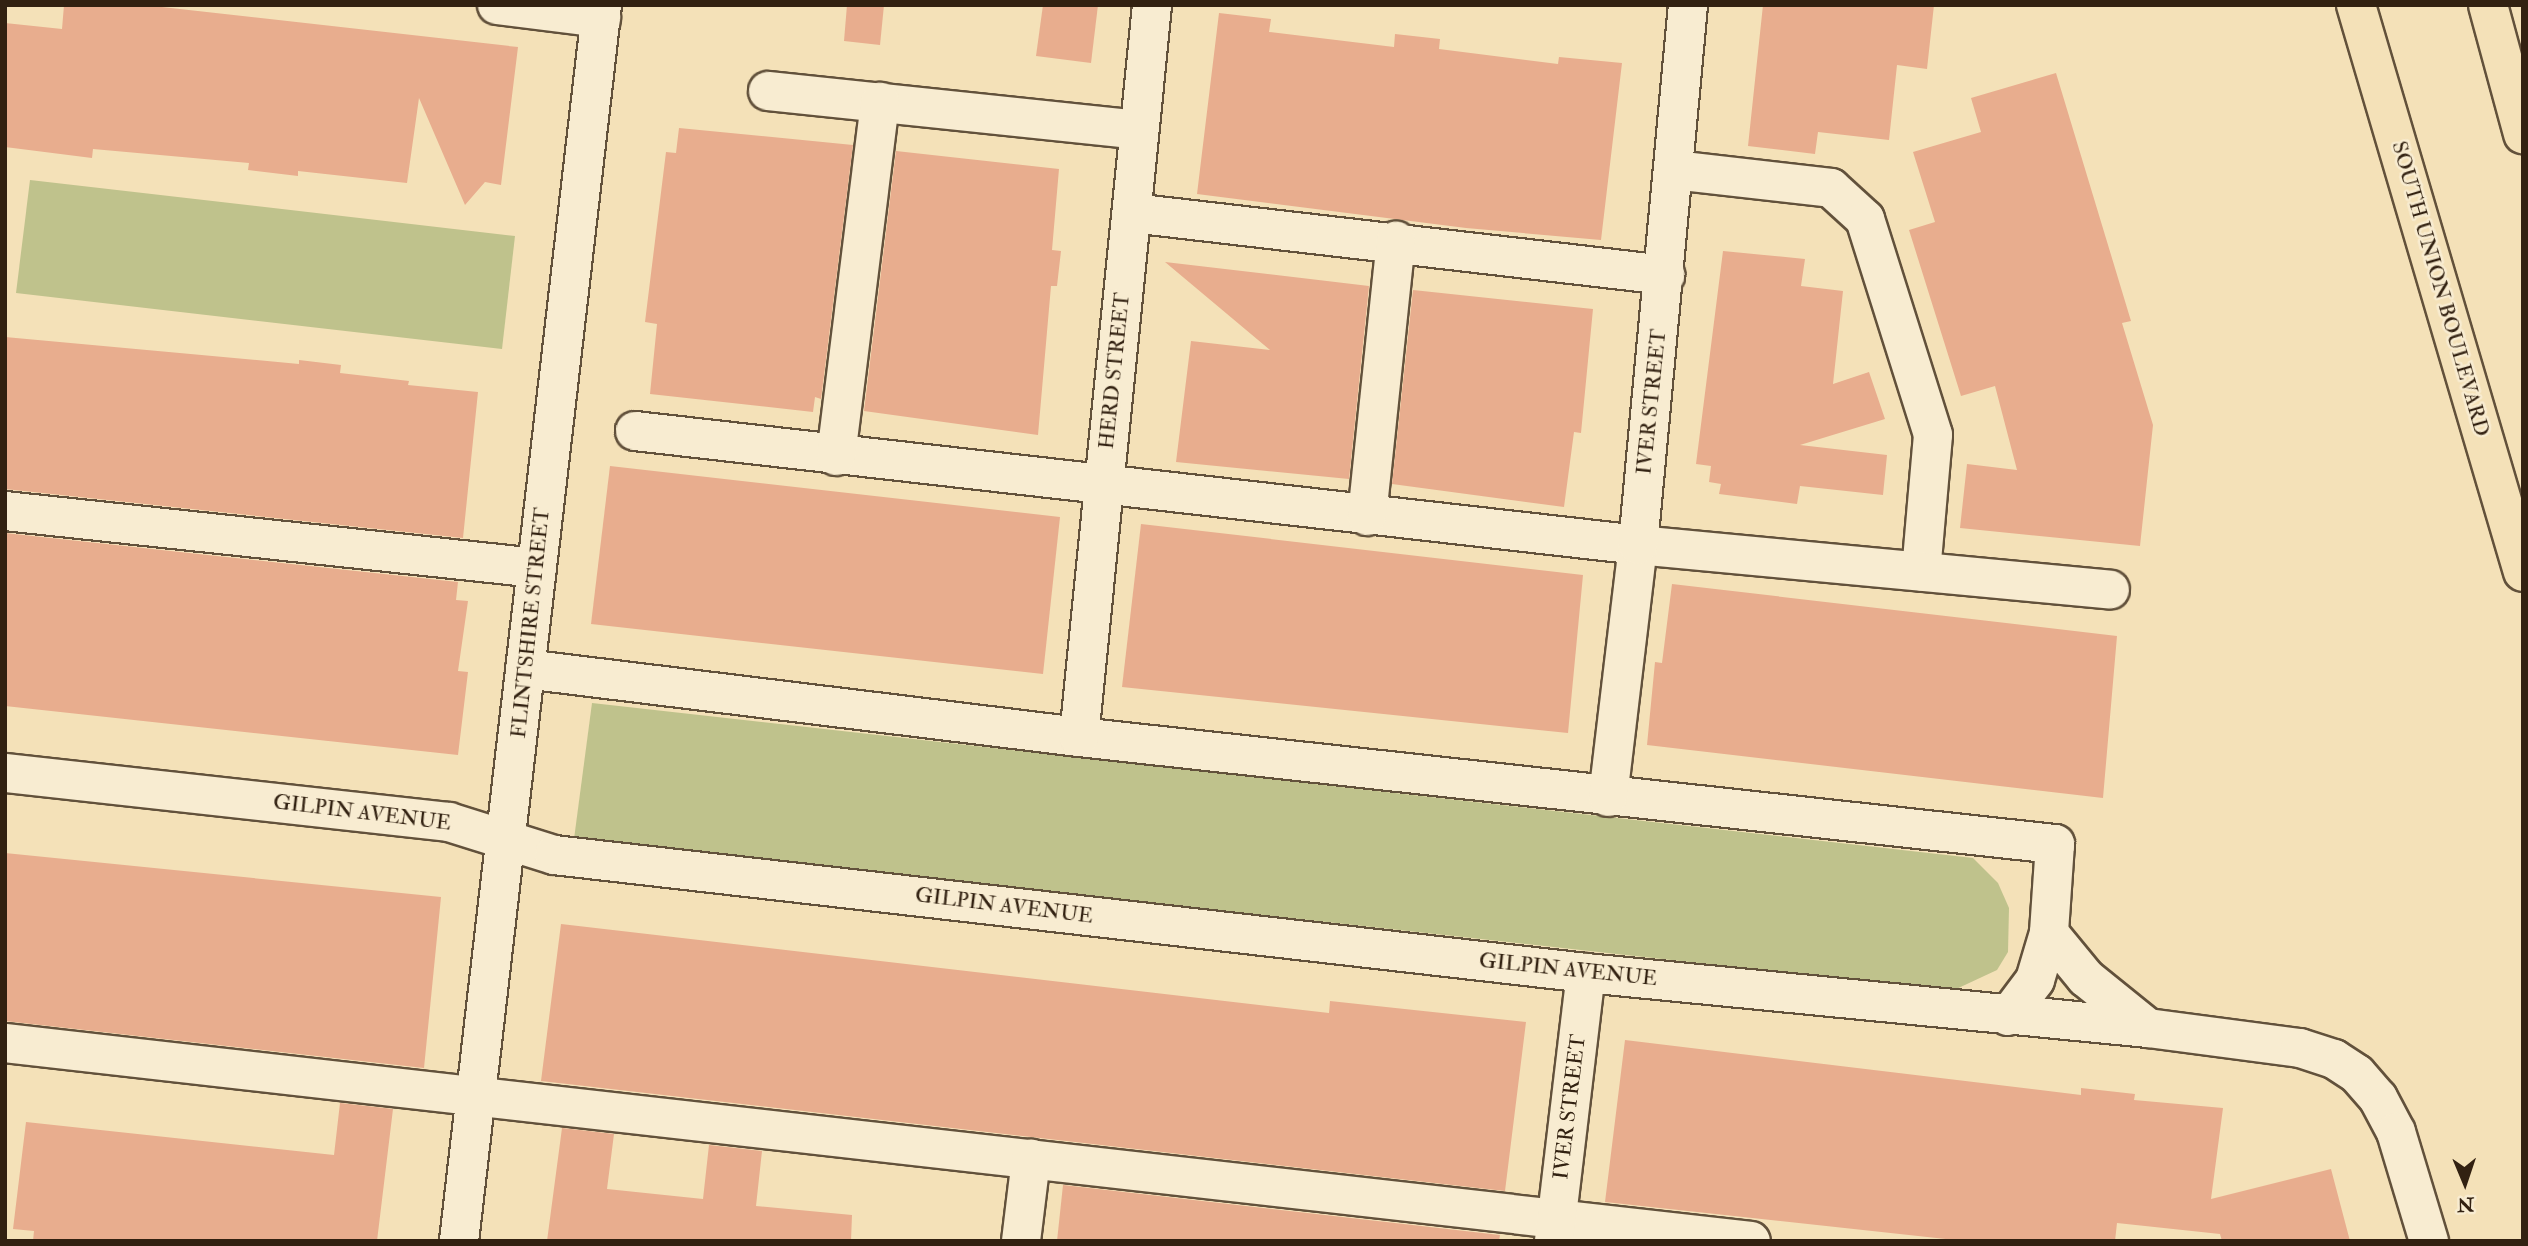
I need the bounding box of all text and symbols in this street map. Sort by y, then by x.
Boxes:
street label: SOUTH UNION BOULEVARD [2386,139,2494,439]
street label: HERD STREET [1094,292,1136,450]
street label: IVER STREET [1632,328,1672,476]
street label: FLINTSHIRE STREET [506,507,556,739]
street label: GILPIN AVENUE [272,790,452,836]
street label: GILPIN AVENUE [914,883,1094,929]
street label: GILPIN AVENUE [1478,948,1658,992]
street label: IVER STREET [1549,1033,1591,1181]
north arrow [2430,1148,2500,1218]
text: N [2457,1192,2475,1216]

